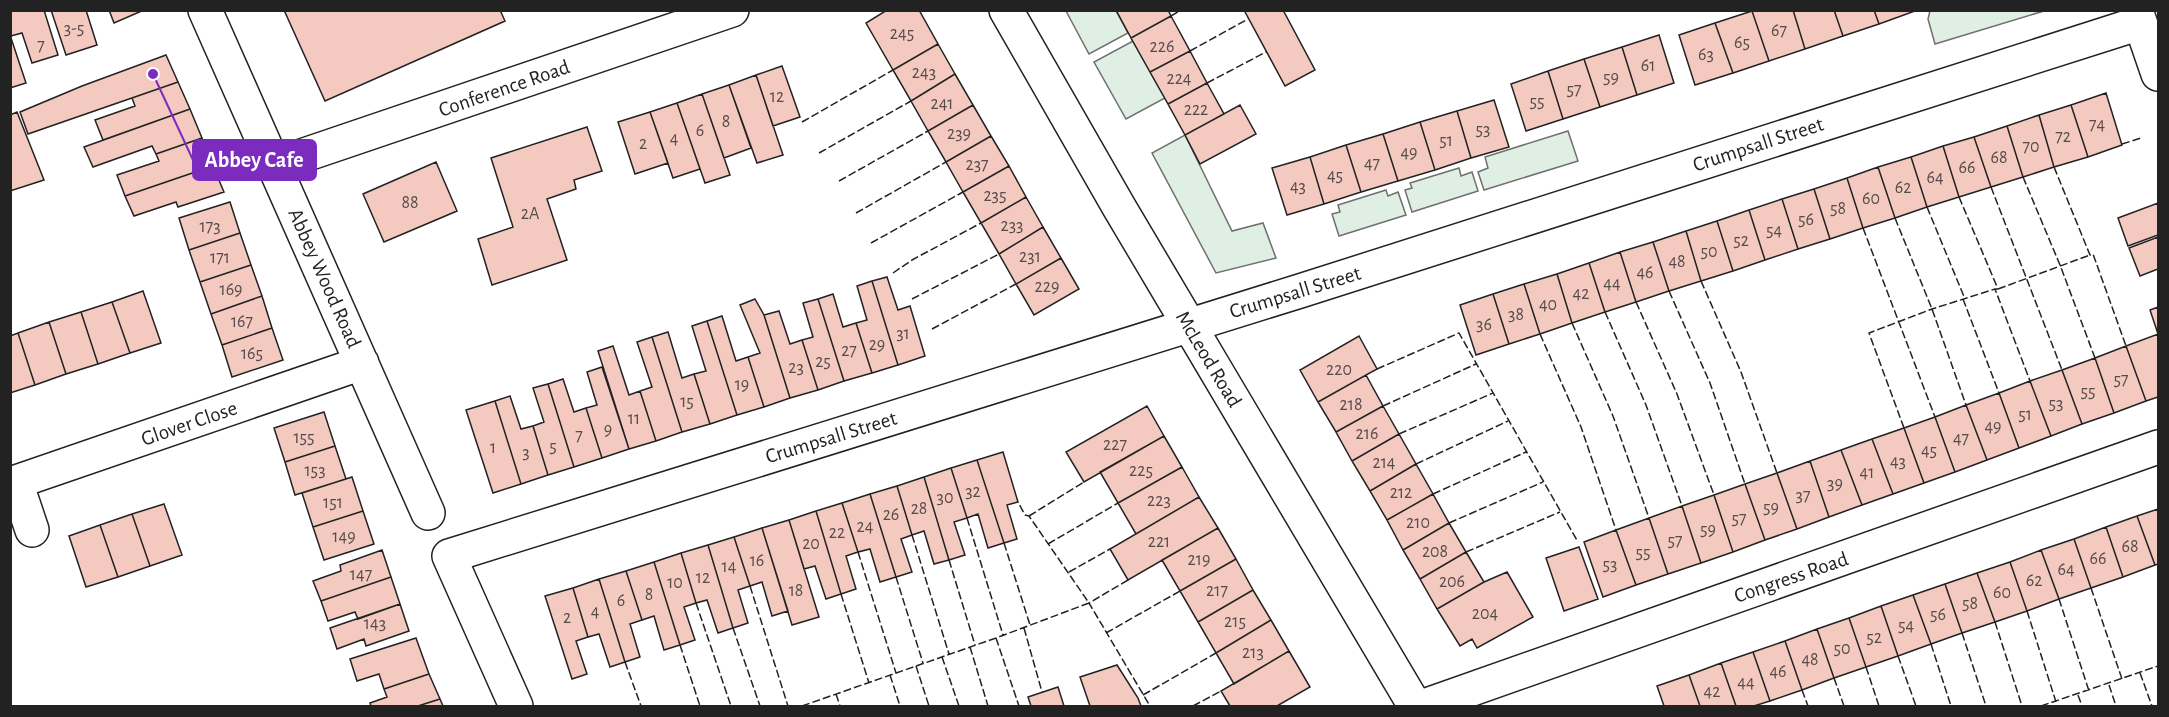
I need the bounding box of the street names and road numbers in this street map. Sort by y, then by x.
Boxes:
street label: Conference Road [436,56,573,121]
street label: Crumpsall Street [1690,113,1826,175]
street label: Abbey Wood Road [284,205,365,351]
street label: Crumpsall Street [1227,262,1364,322]
street label: McLeod Road [1172,308,1245,411]
street label: Glover Close [138,397,240,450]
street label: Crumpsall Street [763,407,900,467]
street label: Congress Road [1732,548,1851,607]

